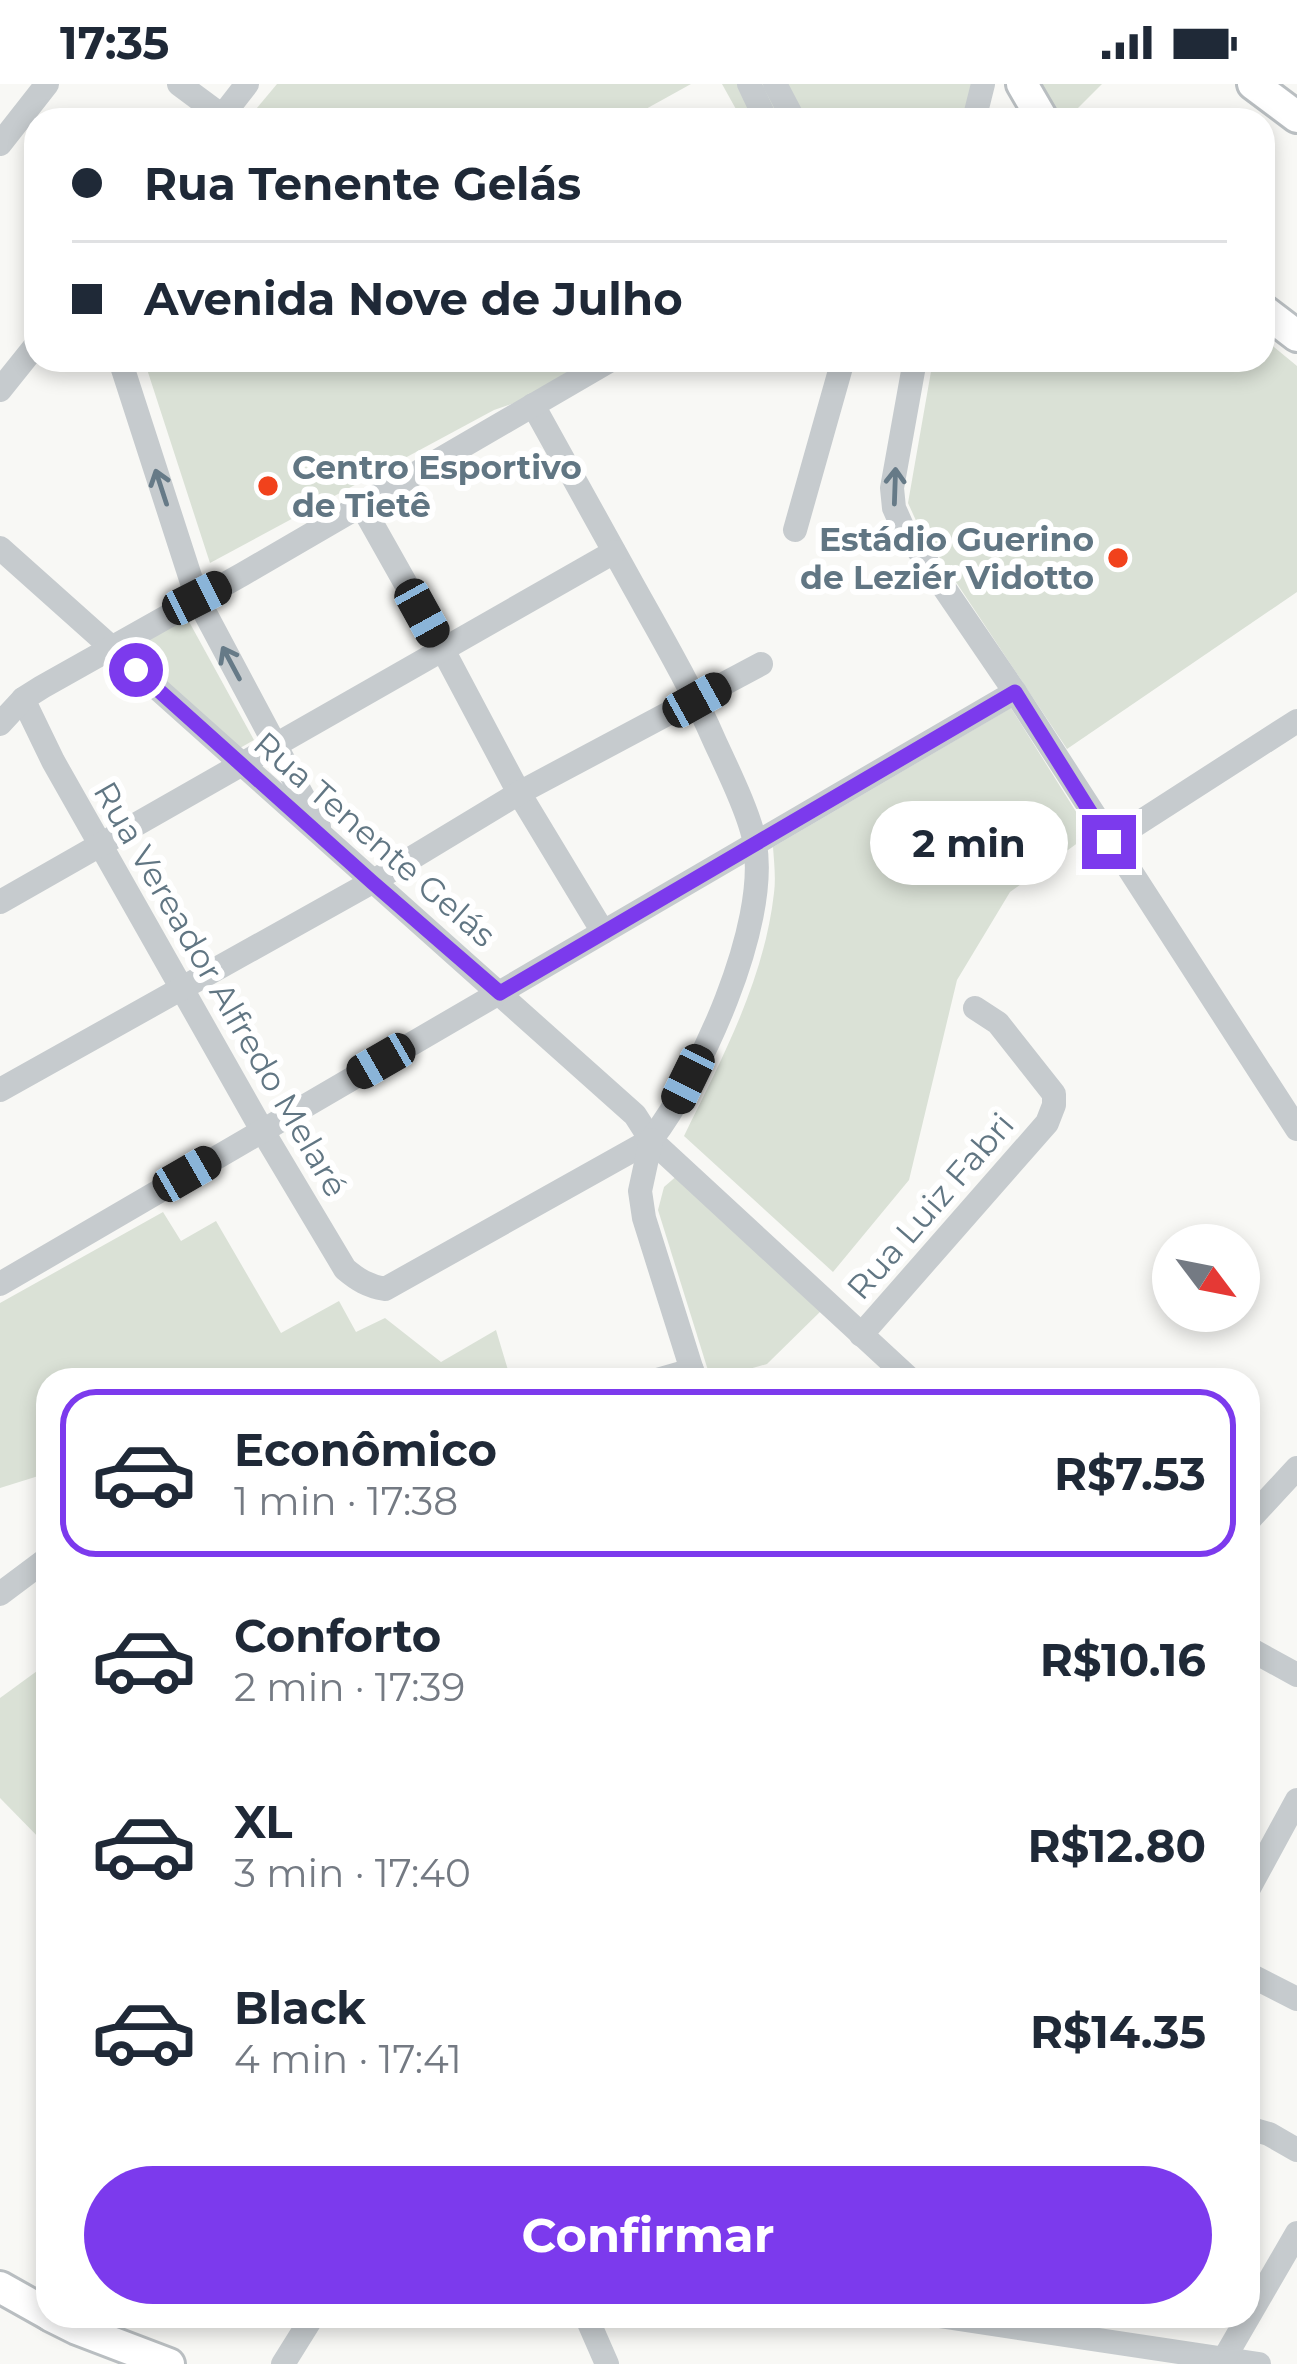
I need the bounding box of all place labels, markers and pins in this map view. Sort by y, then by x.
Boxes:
place label: Centro Esportivo de Tietê [292,447,582,525]
marker: Centro Esportivo de Tietê [255,473,281,499]
place label: Estádio Guerino de Leziér Vidotto [800,519,1094,597]
marker: Estádio Guerino de Leziér Vidotto [1105,545,1131,571]

